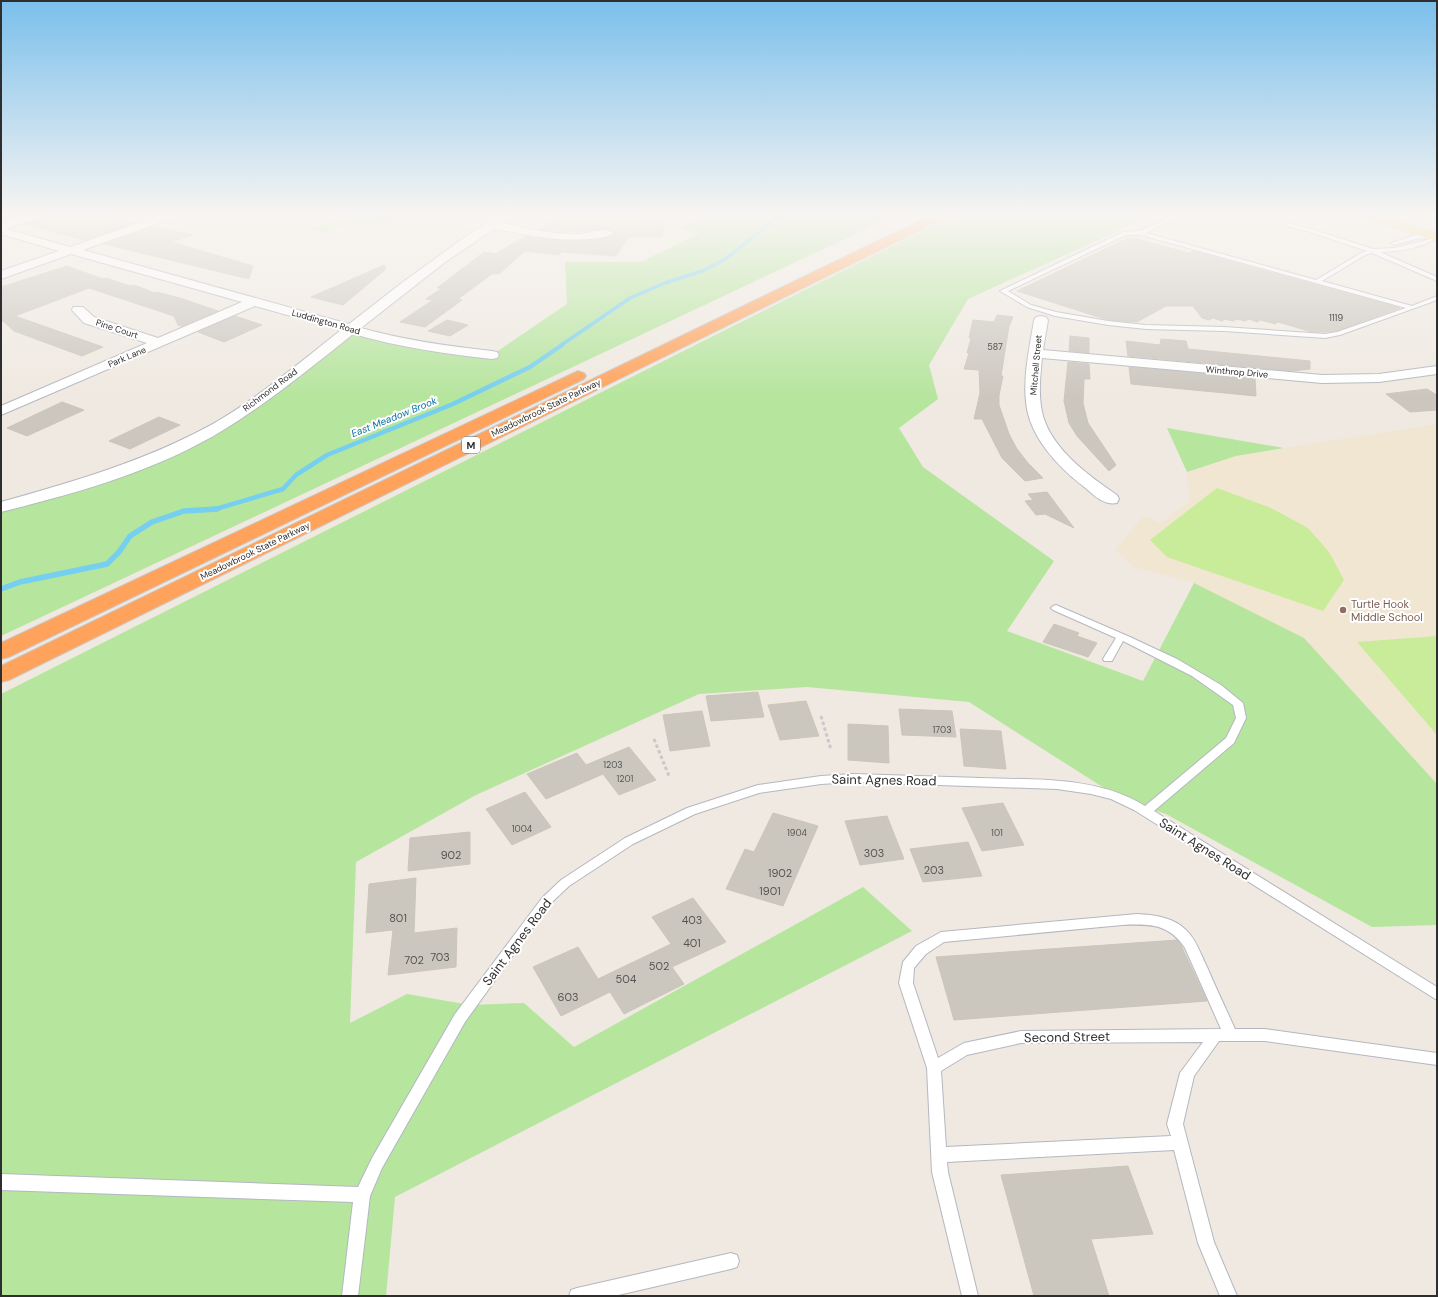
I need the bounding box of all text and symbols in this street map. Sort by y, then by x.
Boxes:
street label: Luddington Road [290,306,362,338]
house number: 1119 [1329,312,1343,324]
street label: Pine Court [94,317,140,342]
street label: Mitchell Street [1027,334,1045,396]
house number: 587 [987,341,1003,353]
street label: Park Lane [106,344,148,370]
street label: Winthrop Drive [1205,363,1269,381]
street label: Richmond Road [240,365,300,414]
street label: Meadowbrook State Parkway [489,376,603,440]
water label: East Meadow Brook [349,394,440,440]
road number: M [462,437,480,453]
street label: Meadowbrook State Parkway [198,519,312,583]
place label: Turtle Hook Middle School [1351,597,1423,624]
marker: Turtle Hook Middle School [1338,605,1348,615]
house number: 1703 [933,724,951,736]
house number: 1203 [603,759,623,771]
street label: Saint Agnes Road [831,771,937,789]
house number: 1201 [617,773,634,785]
street label: Saint Agnes Road [1156,814,1254,884]
house number: 1004 [512,823,533,835]
house number: 1904 [787,827,808,839]
house number: 101 [991,827,1003,839]
house number: 303 [864,846,884,860]
house number: 902 [441,848,461,862]
house number: 203 [924,863,944,877]
house number: 1902 [768,866,792,880]
house number: 1901 [759,884,781,898]
street label: Saint Agnes Road [479,895,555,989]
house number: 801 [389,911,407,925]
house number: 403 [682,913,702,927]
house number: 401 [683,936,701,950]
house number: 703 [430,950,450,964]
house number: 702 [404,953,424,967]
house number: 502 [649,959,669,973]
house number: 504 [616,972,637,986]
house number: 603 [558,990,578,1004]
street label: Second Street [1024,1028,1110,1046]

